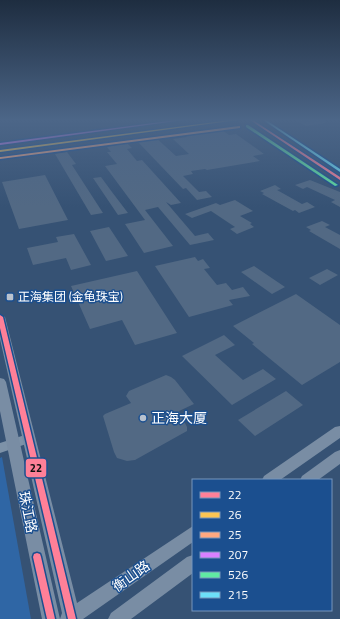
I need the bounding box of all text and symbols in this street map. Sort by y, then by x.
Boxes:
place label: 正海集团 (金龟珠宝) [18,287,123,306]
marker: 正海集团 (金龟珠宝) [5,292,15,302]
place label: 正海大厦 [151,407,207,428]
marker: 正海大厦 [138,413,148,423]
line badge: 22 [25,458,47,478]
text: 22 [30,460,42,476]
legend [192,479,332,611]
text: 22 [228,485,241,504]
street label: 珠江路 [14,489,43,535]
text: 26 [228,505,242,524]
text: 25 [228,525,242,544]
text: 207 [228,545,248,564]
street label: 衡山路 [107,555,154,596]
text: 526 [228,565,248,584]
text: 215 [228,585,248,604]

